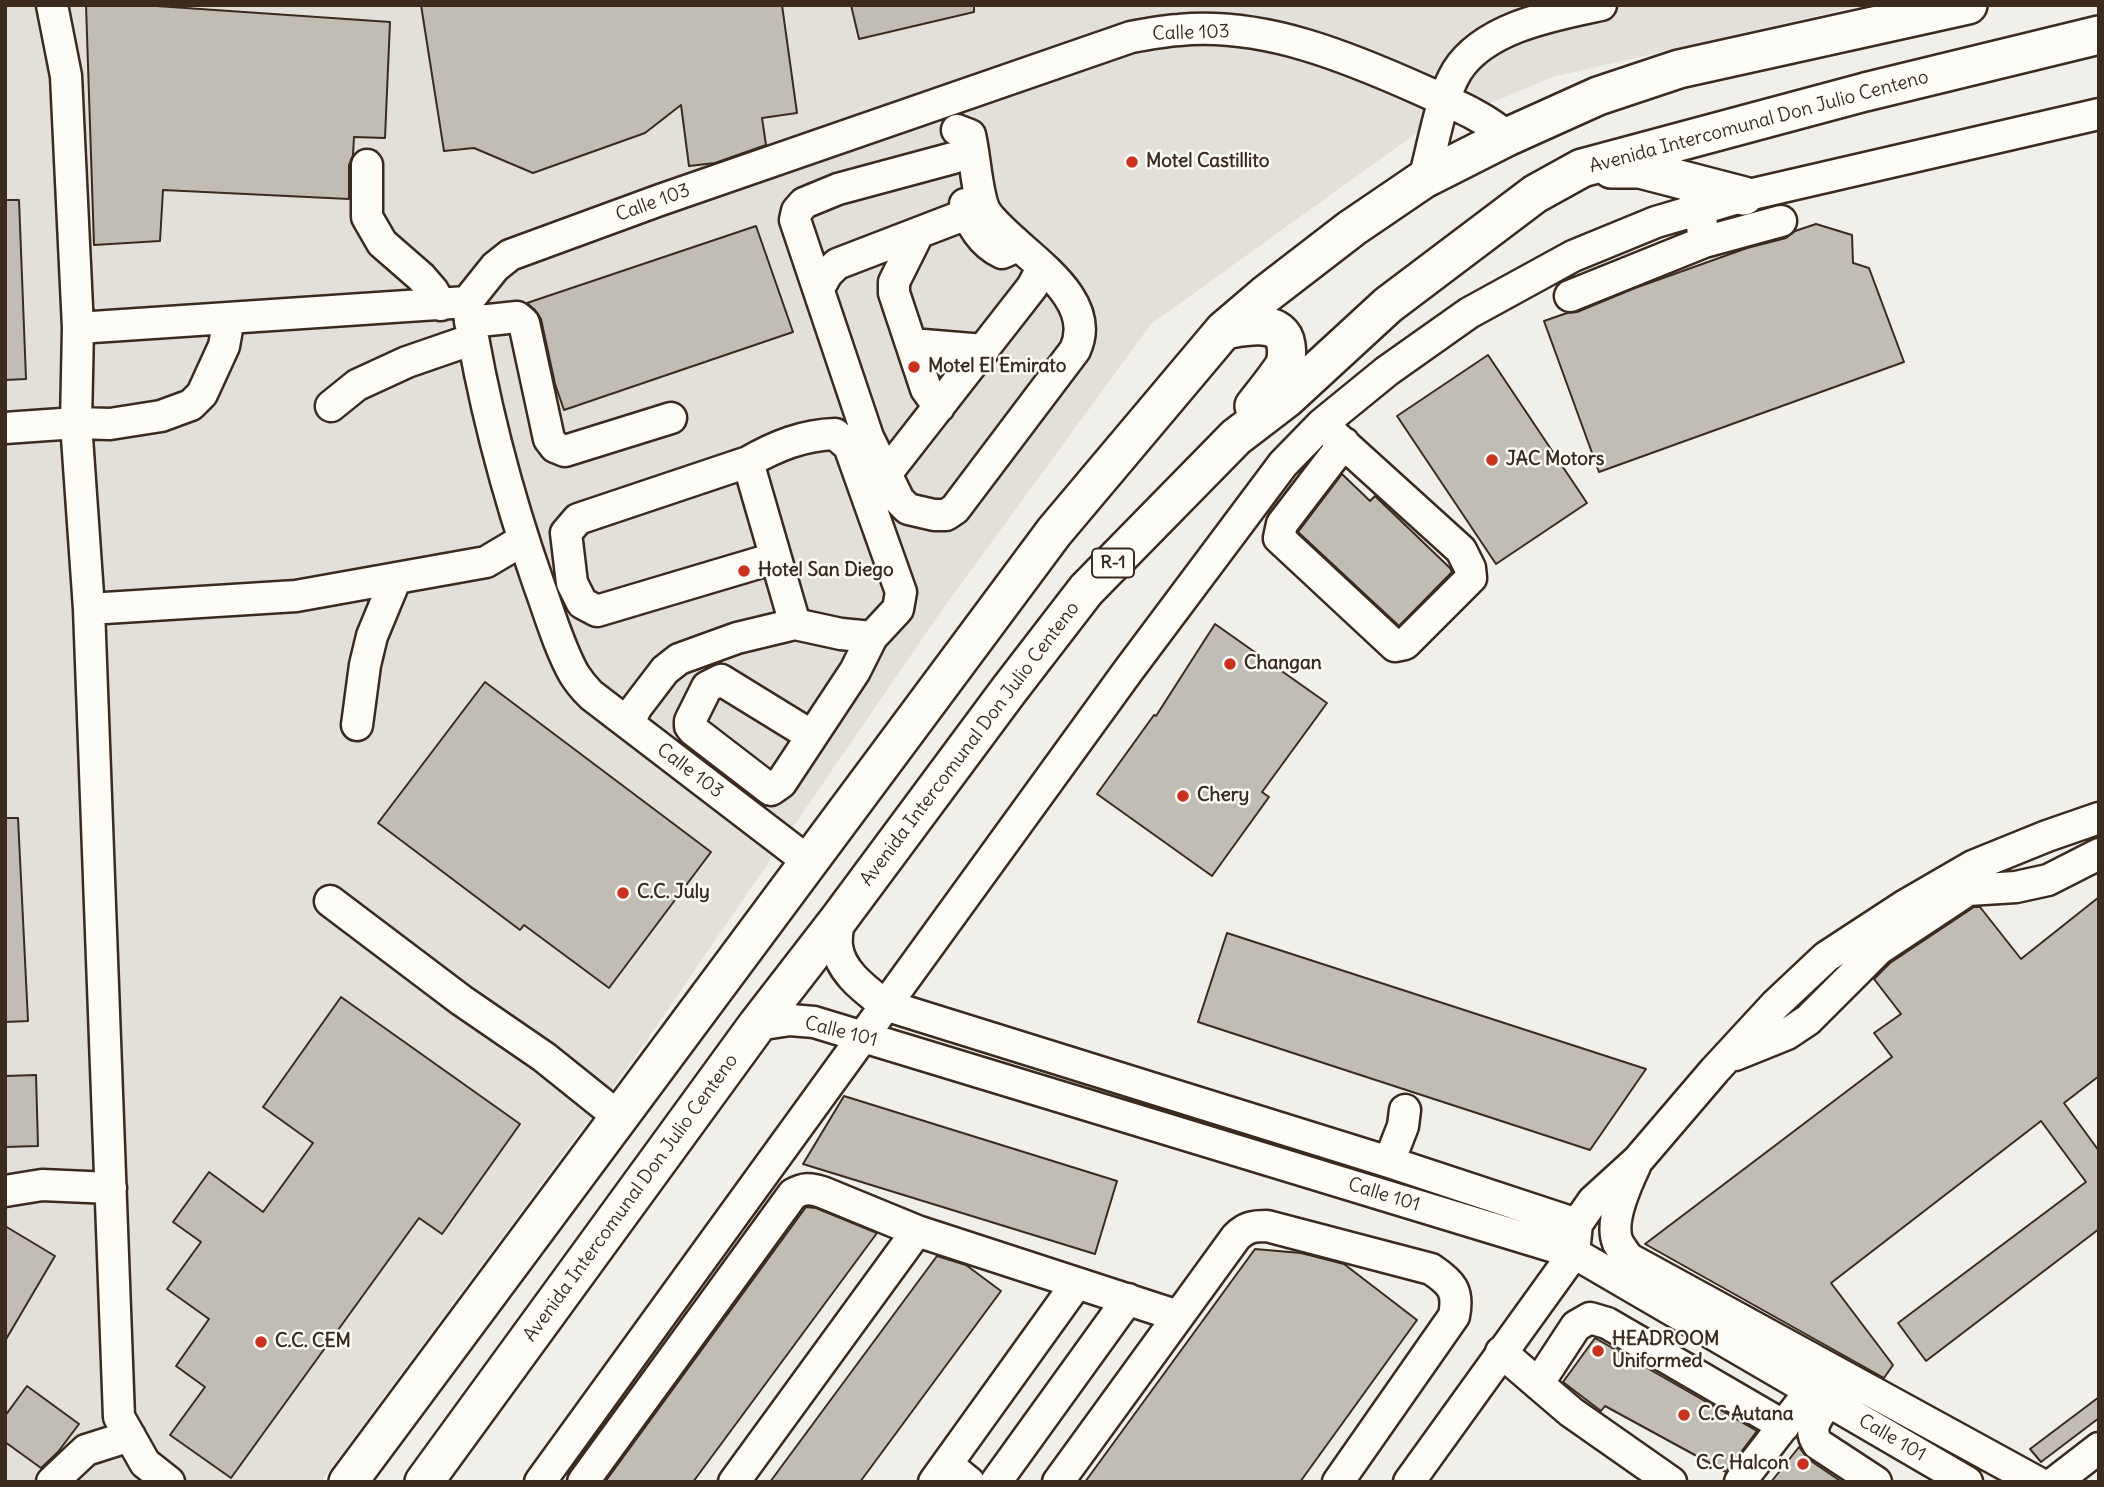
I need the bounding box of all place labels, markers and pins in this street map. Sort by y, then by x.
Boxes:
place label: Motel Castillito [1146,151,1269,173]
marker: Motel Castillito [1124,154,1140,170]
place label: Motel El Emirato [928,356,1066,378]
marker: Motel El Emirato [906,359,922,375]
place label: JAC Motors [1506,449,1604,471]
marker: JAC Motors [1484,452,1500,468]
place label: Hotel San Diego [758,560,894,582]
marker: Hotel San Diego [736,563,752,579]
place label: Changan [1244,653,1322,675]
marker: Changan [1222,656,1238,672]
place label: Chery [1197,785,1249,807]
marker: Chery [1175,788,1191,804]
place label: C.C. July [637,882,710,904]
marker: C.C. July [615,885,631,901]
place label: HEADROOM Uniformed [1612,1329,1719,1373]
place label: C.C. CEM [275,1331,351,1353]
marker: C.C. CEM [253,1334,269,1350]
marker: HEADROOM Uniformed [1590,1343,1606,1359]
place label: C.C Autana [1698,1404,1794,1426]
marker: C.C Autana [1676,1407,1692,1423]
place label: C.C Halcon [1696,1453,1789,1475]
marker: C.C Halcon [1795,1456,1811,1472]

